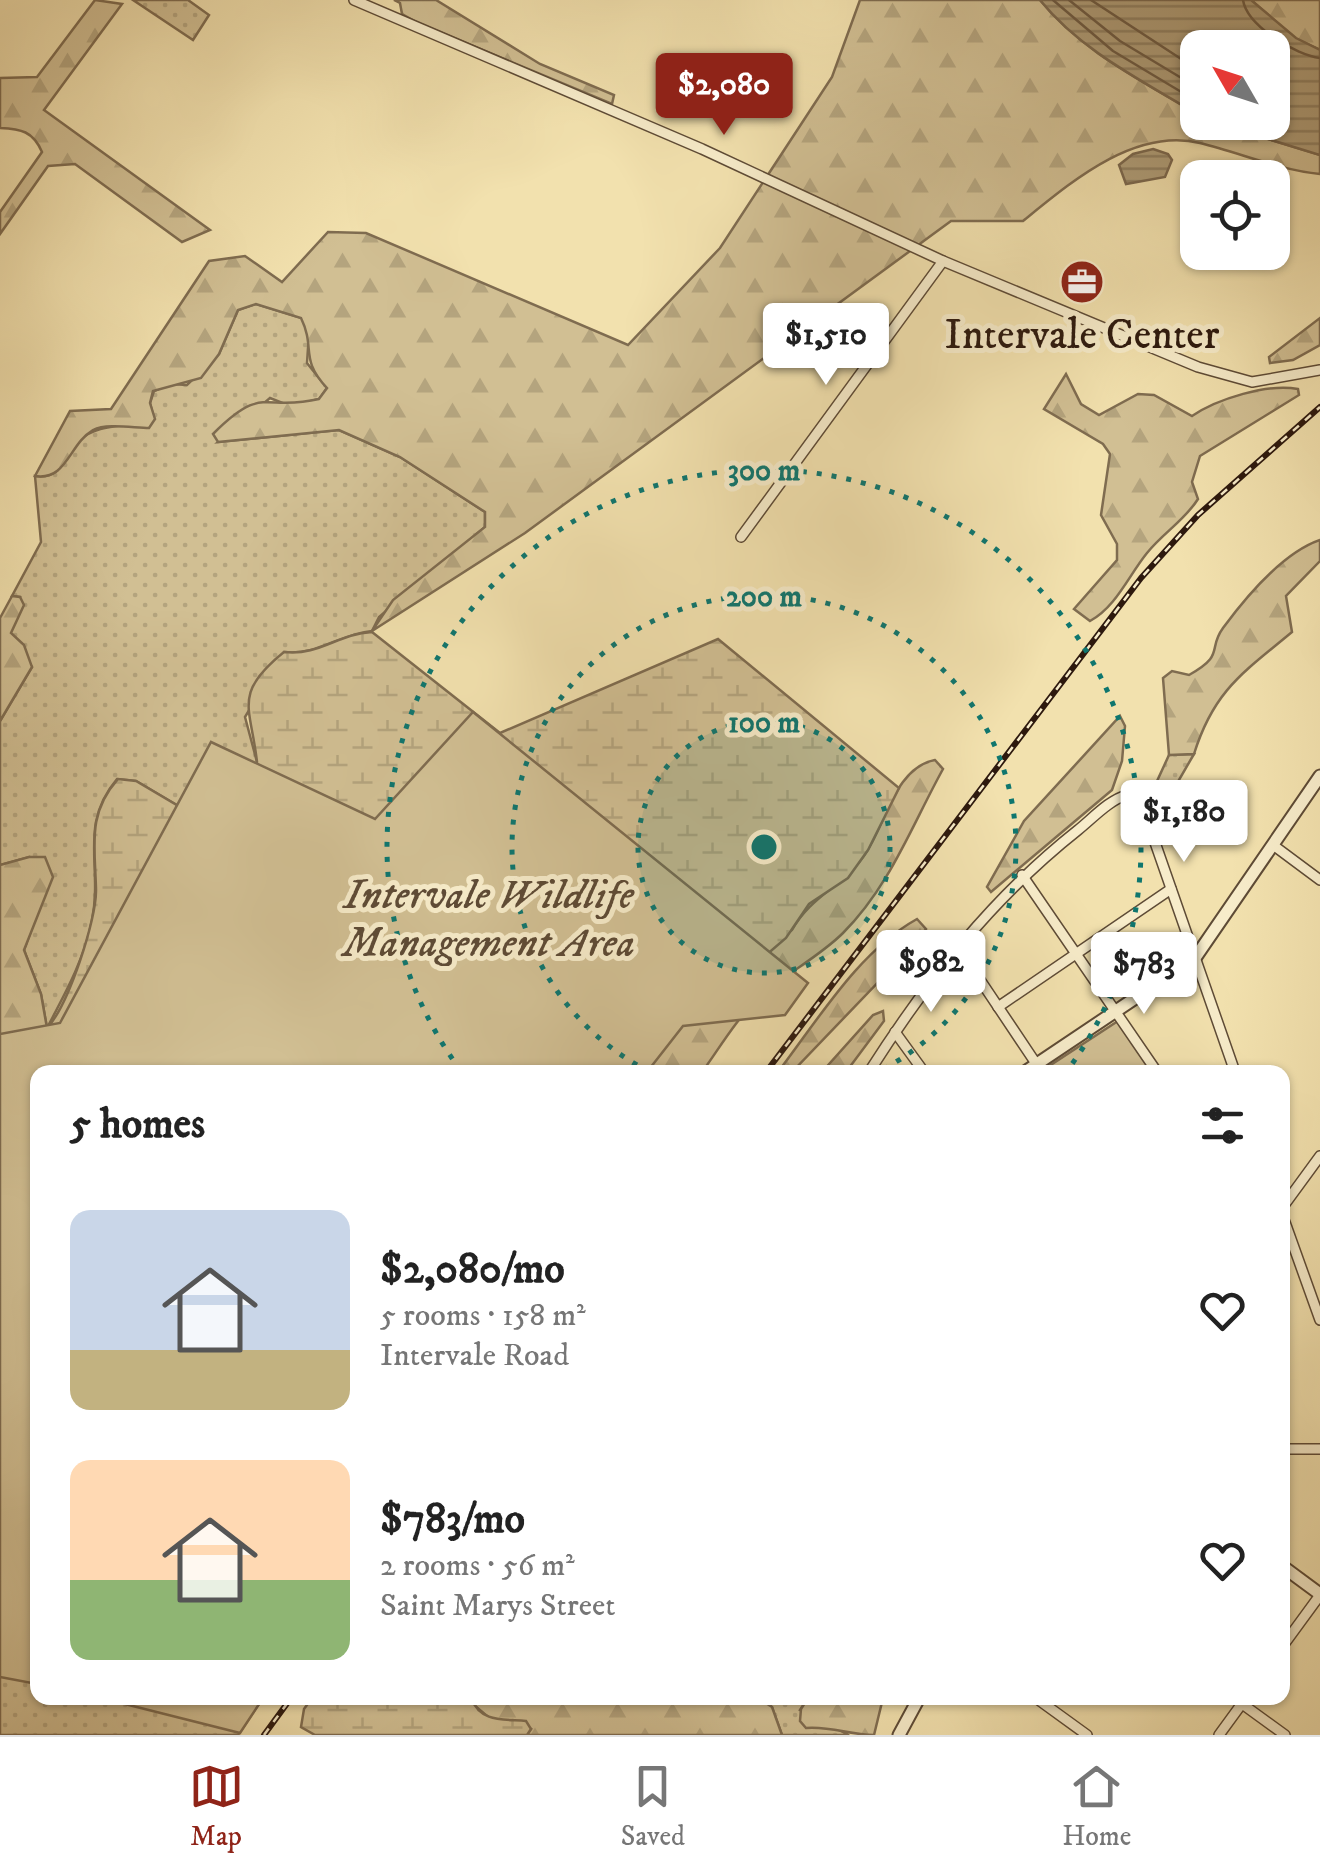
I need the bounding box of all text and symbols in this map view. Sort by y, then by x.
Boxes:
north arrow [1180,30,1290,140]
map controls [1180,30,1290,270]
pin: $2,080 [643,53,805,138]
text: $2,080 [678,65,770,105]
button: locate [1180,160,1290,270]
office icon: Intervale Center [1059,259,1105,305]
pin: $1,510 [745,303,907,388]
place label: Intervale Center [945,310,1220,362]
text: $1,510 [785,315,867,355]
text: 300 m [728,453,801,490]
text: 200 m [726,579,802,616]
text: 100 m [728,705,801,742]
pin: $1,180 [1103,780,1265,865]
text: $1,180 [1143,792,1225,832]
centre of rings [746,829,782,865]
park label: Intervale Wildlife Management Area [340,870,635,970]
pin: $982 [872,930,990,1015]
pin: $783 [1085,932,1203,1017]
text: $982 [898,942,964,982]
text: $783 [1113,944,1175,984]
icon: filters [1195,1098,1250,1153]
text: 5 homes [70,1099,205,1151]
text: $2,080/mo [380,1244,565,1296]
icon: home [150,1250,270,1370]
icon: heart [1195,1283,1250,1338]
text: 5 rooms · 158 m² [380,1296,586,1336]
text: Intervale Road [380,1336,569,1376]
text: $783/mo [380,1494,525,1546]
icon: home [150,1500,270,1620]
icon: heart [1195,1533,1250,1588]
text: 2 rooms · 56 m² [380,1546,575,1586]
text: Saint Marys Street [380,1586,615,1626]
tab: Map [189,1759,244,1854]
tab: Saved [621,1759,685,1854]
tab: Home [1062,1759,1131,1854]

